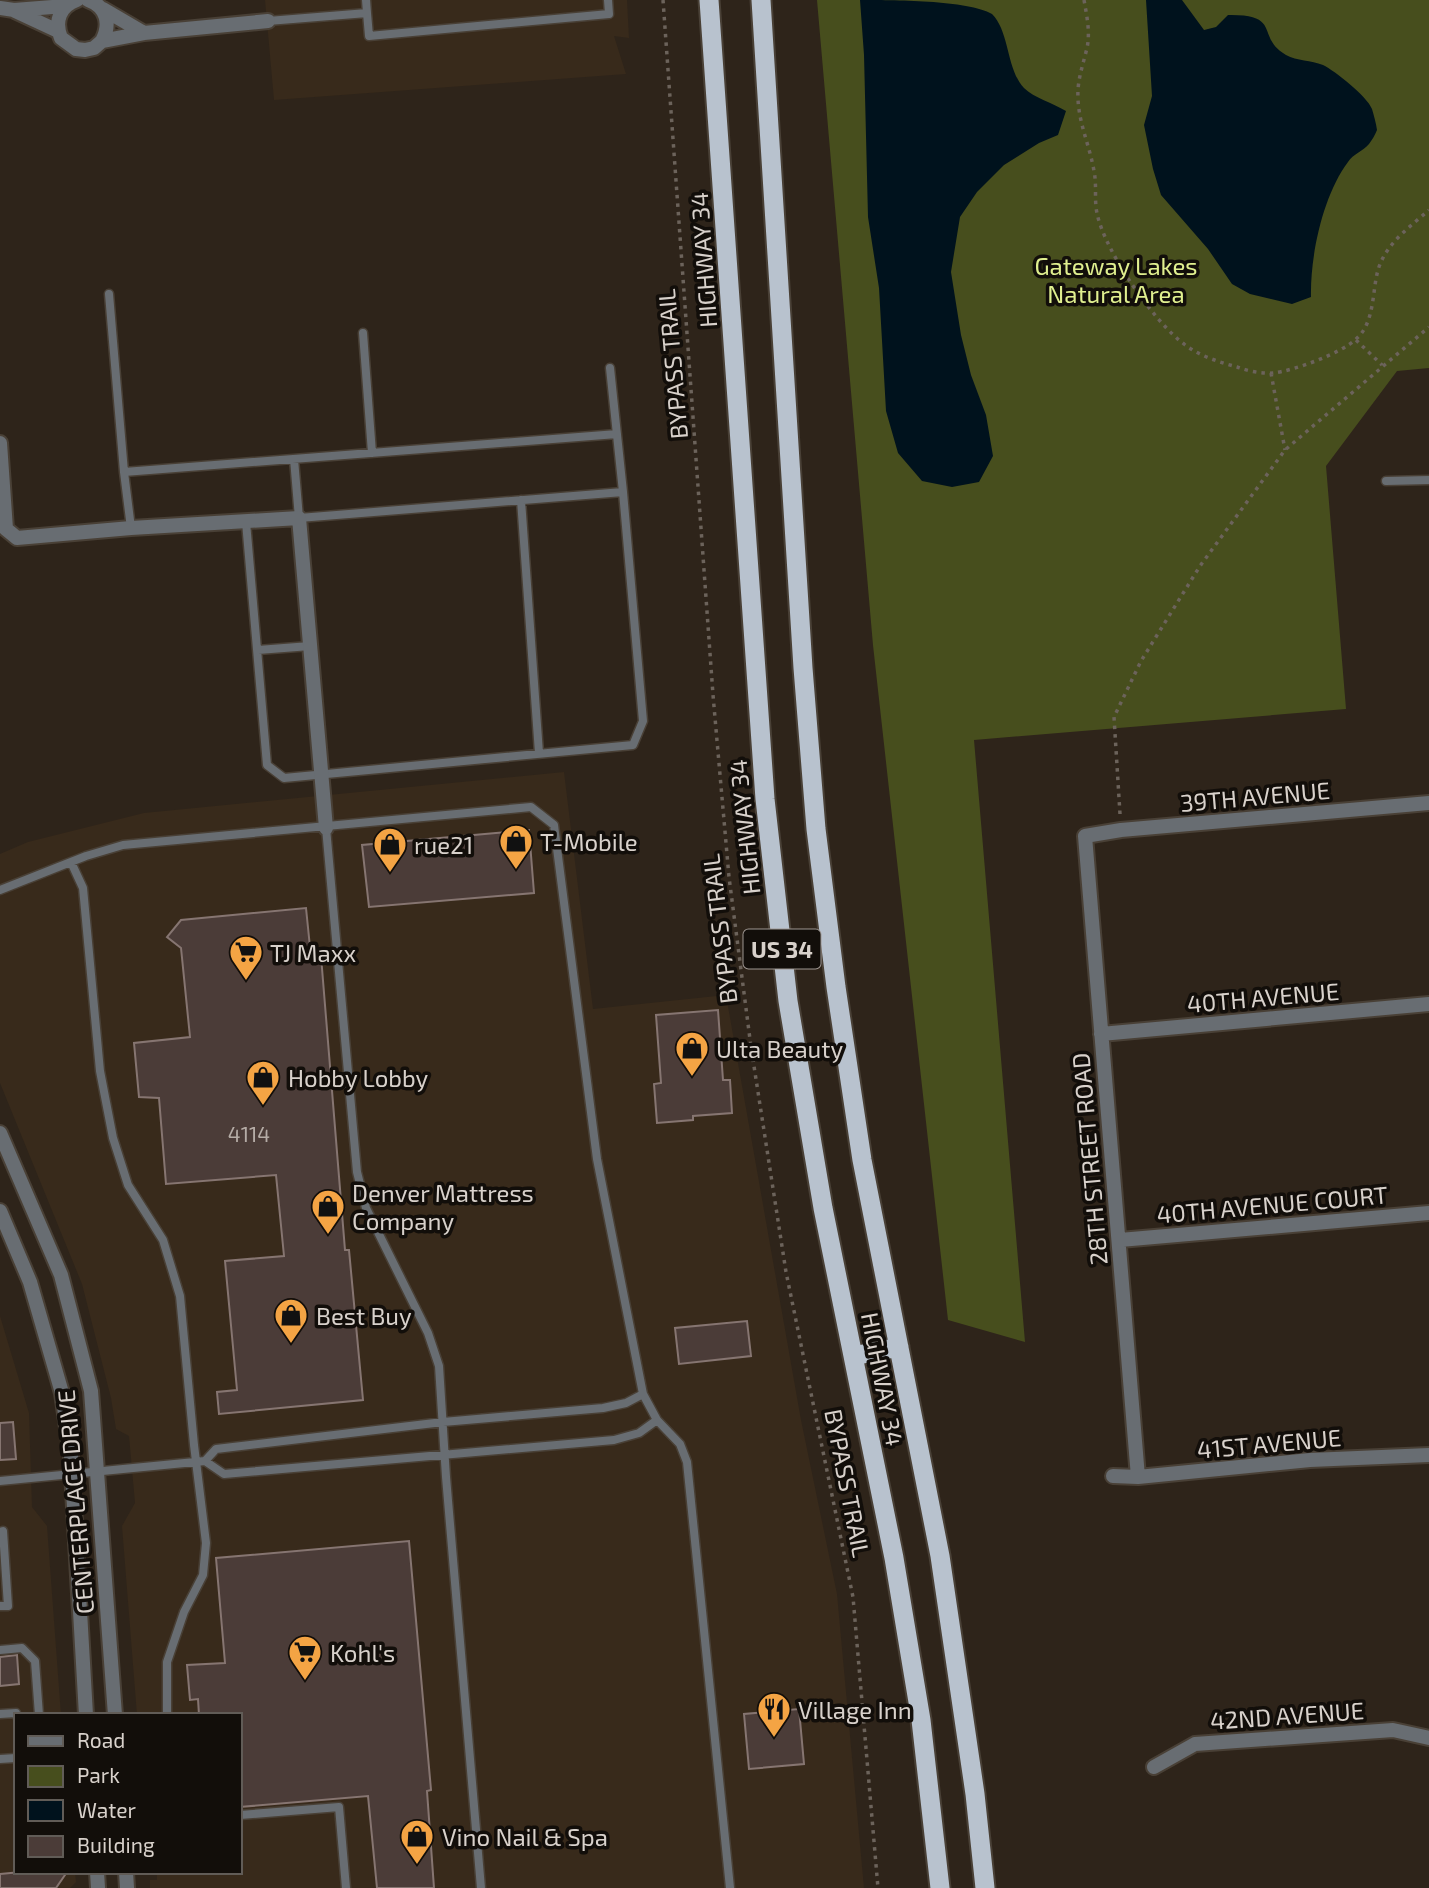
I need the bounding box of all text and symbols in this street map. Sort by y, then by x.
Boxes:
street label: HIGHWAY 34 [684,191,722,329]
park label: Gateway Lakes Natural Area [1034,251,1198,308]
street label: BYPASS TRAIL [651,288,693,440]
street label: HIGHWAY 34 [722,758,766,896]
street label: 39TH AVENUE [1179,775,1331,817]
shop icon: T-Mobile [497,822,535,871]
shop icon: rue21 [371,825,409,874]
place label: T-Mobile [540,827,638,856]
place label: rue21 [414,830,473,859]
street label: BYPASS TRAIL [695,853,743,1005]
road number: US 34 [744,930,820,968]
supermarket icon: TJ Maxx [227,933,265,982]
place label: TJ Maxx [270,938,356,967]
street label: 40TH AVENUE [1186,976,1340,1018]
shop icon: Ulta Beauty [673,1029,711,1078]
place label: Ulta Beauty [716,1034,843,1063]
street label: 28TH STREET ROAD [1065,1052,1113,1266]
shop icon: Hobby Lobby [244,1058,282,1107]
place label: Hobby Lobby [288,1063,429,1092]
house number: 4114 [228,1121,270,1146]
place label: Denver Mattress Company [352,1178,534,1235]
street label: 40TH AVENUE COURT [1155,1179,1389,1229]
shop icon: Denver Mattress Company [309,1187,347,1236]
shop icon: Best Buy [272,1296,310,1345]
place label: Best Buy [316,1301,412,1330]
street label: HIGHWAY 34 [856,1310,910,1448]
street label: CENTERPLACE DRIVE [51,1389,99,1615]
street label: BYPASS TRAIL [819,1406,877,1560]
street label: 41ST AVENUE [1196,1422,1342,1464]
supermarket icon: Kohl's [286,1633,324,1682]
place label: Kohl's [330,1638,395,1667]
restaurant icon: Village Inn [755,1690,793,1739]
place label: Village Inn [798,1695,912,1724]
street label: 42ND AVENUE [1209,1695,1365,1735]
legend [14,1713,242,1874]
text: Road [77,1727,125,1752]
text: Park [77,1762,120,1787]
text: Water [77,1797,136,1822]
shop icon: Vino Nail & Spa [398,1817,436,1866]
place label: Vino Nail & Spa [442,1822,608,1851]
text: Building [77,1832,155,1857]

